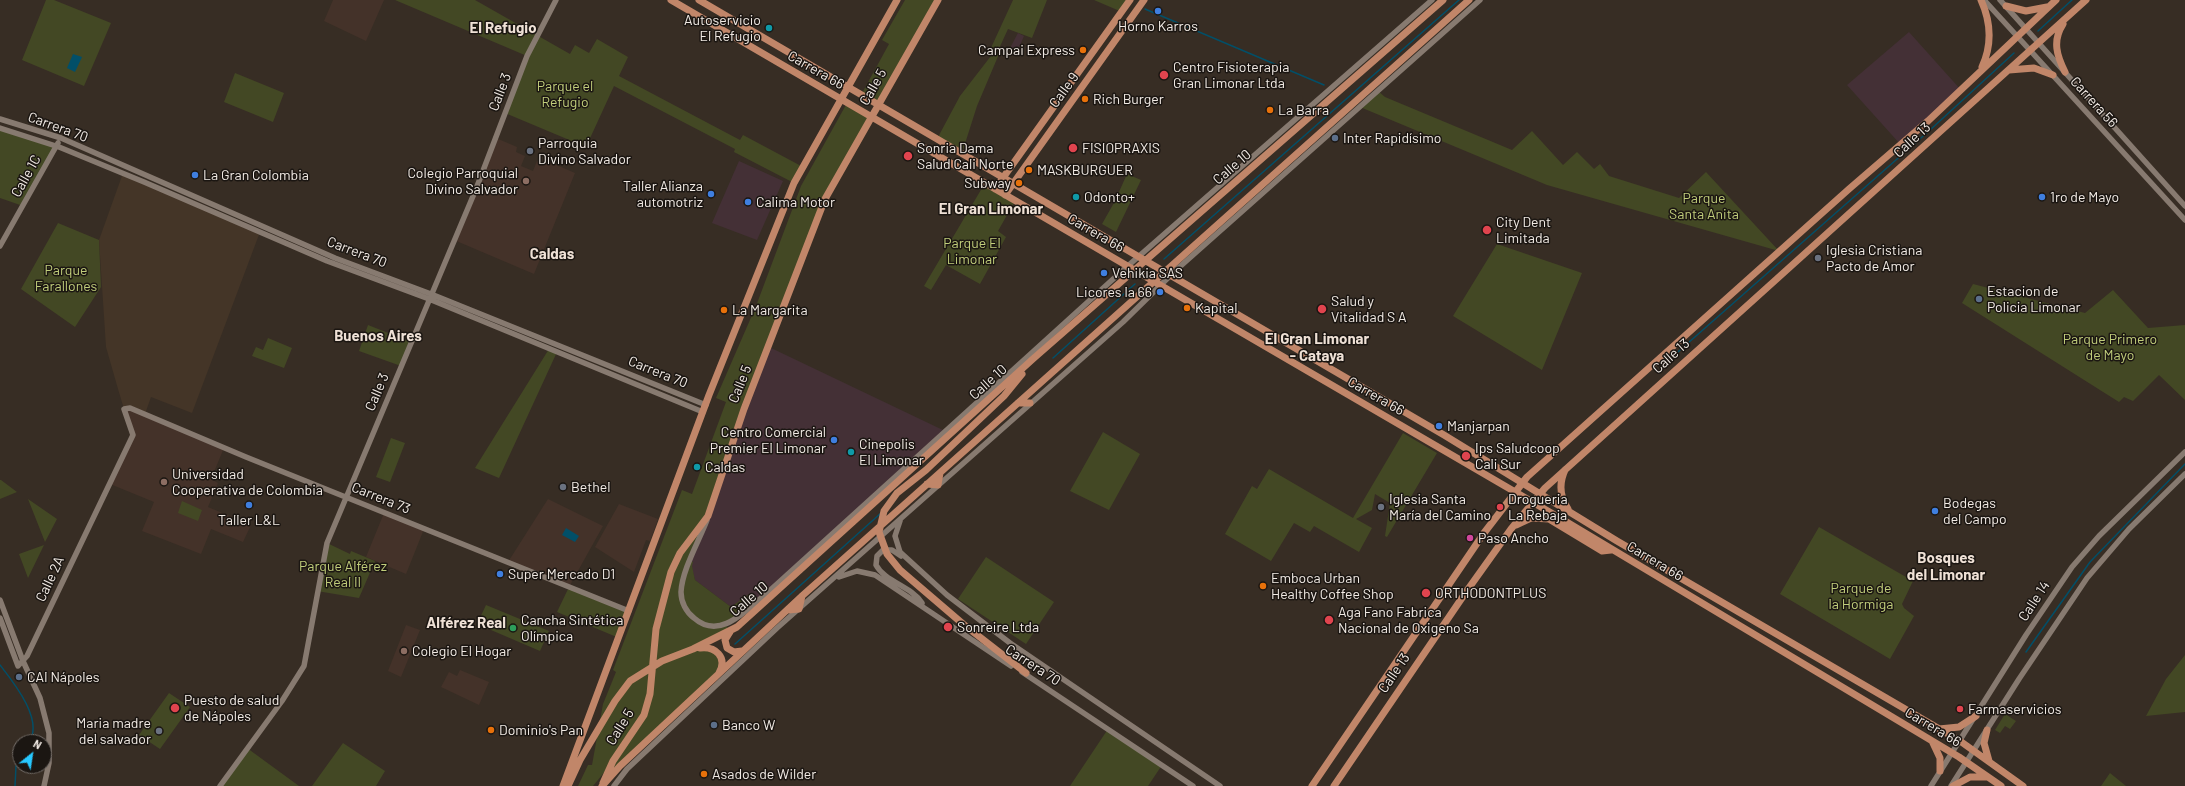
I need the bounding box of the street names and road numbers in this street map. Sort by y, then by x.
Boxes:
street label: Carrera 66 [785,47,847,93]
street label: Calle 5 [856,66,890,108]
street label: Calle 9 [1046,69,1082,111]
street label: Calle 3 [485,71,515,113]
street label: Carrera 56 [2067,73,2121,131]
street label: Carrera 70 [26,108,90,146]
street label: Calle 13 [1890,119,1934,161]
street label: Calle 10 [1209,146,1255,188]
street label: Calle 1C [8,152,44,200]
street label: Carrera 66 [1065,210,1127,256]
street label: Carrera 70 [325,233,389,271]
street label: Calle 13 [1649,335,1693,377]
street label: Carrera 70 [626,352,690,392]
street label: Calle 10 [966,361,1010,403]
street label: Calle 5 [725,363,755,405]
street label: Calle 3 [362,371,392,413]
street label: Carrera 66 [1345,373,1407,419]
street label: Carrera 73 [349,479,413,517]
street label: Carrera 66 [1624,538,1686,584]
street label: Calle 2A [32,554,68,604]
street label: Calle 10 [726,578,772,620]
street label: Calle 14 [2015,578,2053,624]
street label: Carrera 70 [1002,641,1064,689]
street label: Calle 13 [1375,650,1413,696]
street label: Carrera 66 [1902,704,1964,750]
street label: Calle 5 [602,706,638,748]

